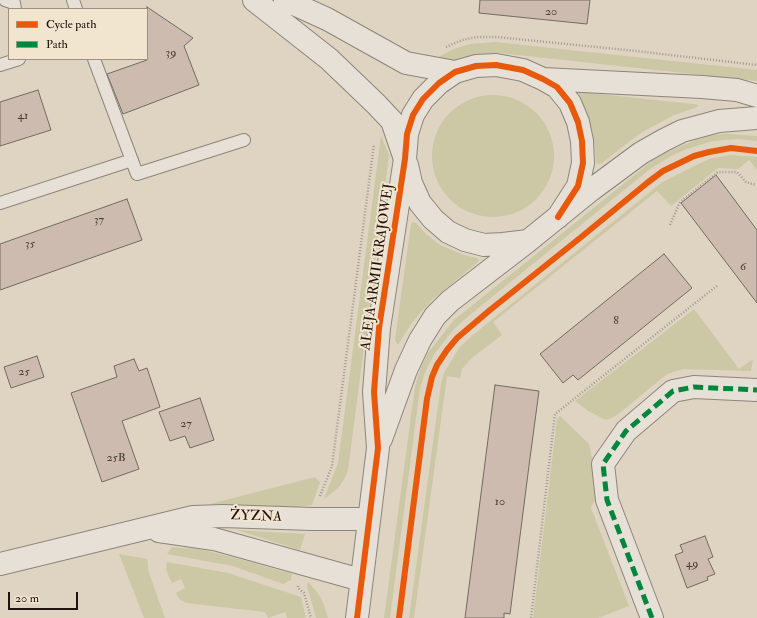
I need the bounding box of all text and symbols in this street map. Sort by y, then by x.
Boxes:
house number: 20 [545,5,557,19]
legend [8,8,148,60]
text: Cycle path [46,17,96,32]
text: Path [46,37,68,52]
house number: 39 [166,46,176,60]
house number: 41 [18,109,28,123]
street label: ALEJA ARMII KRAJOWEJ [358,182,398,352]
house number: 37 [94,213,104,227]
house number: 35 [25,237,35,251]
house number: 6 [740,260,746,274]
house number: 8 [613,314,619,328]
house number: 25 [18,365,30,379]
house number: 27 [180,417,192,431]
house number: 25B [106,451,126,465]
house number: 10 [495,495,505,509]
street label: ŻYZNA [230,508,282,526]
house number: 49 [686,557,698,571]
scale bar [10,584,80,610]
text: 20 m [15,591,39,606]

